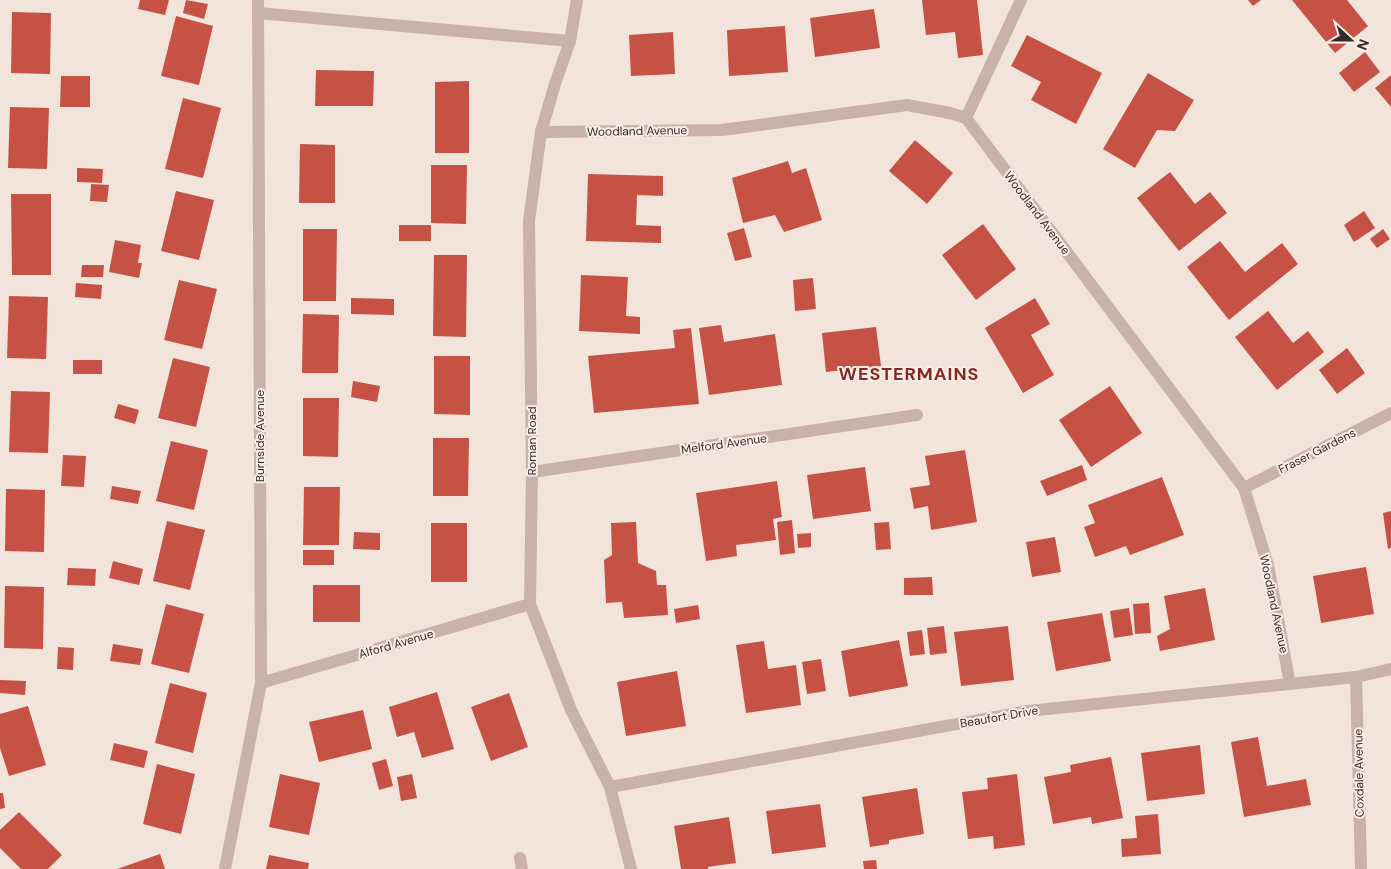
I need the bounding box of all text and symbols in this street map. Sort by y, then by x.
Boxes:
north arrow [1326,15,1376,65]
text: N [1353,37,1373,53]
street label: Woodland Avenue [587,122,687,140]
street label: Woodland Avenue [1000,168,1074,258]
district label: WESTERMAINS [839,362,979,386]
street label: Burnside Avenue [252,389,268,482]
street label: Roman Road [524,406,540,476]
street label: Fraser Gardens [1276,425,1358,477]
street label: Melford Avenue [680,430,768,458]
street label: Woodland Avenue [1256,553,1292,655]
street label: Alford Avenue [357,626,436,662]
street label: Beaufort Drive [959,702,1040,732]
street label: Coxdale Avenue [1350,728,1368,817]

